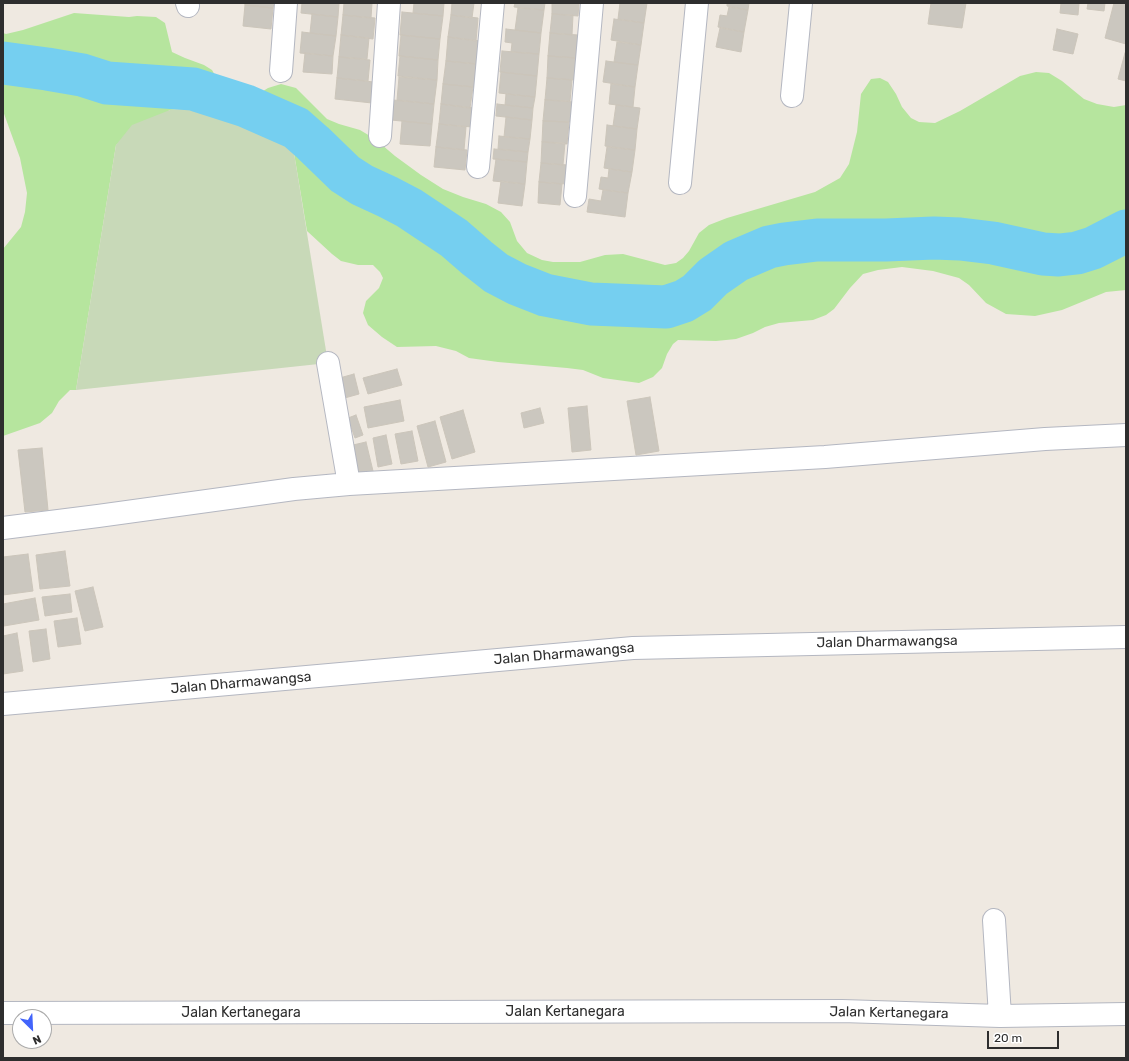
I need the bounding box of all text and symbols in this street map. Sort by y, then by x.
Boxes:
street label: Jalan Dharmawangsa [816,632,958,652]
street label: Jalan Dharmawangsa [493,639,635,669]
street label: Jalan Dharmawangsa [170,668,312,698]
street label: Jalan Kertanegara [505,1004,625,1020]
street label: Jalan Kertanegara [829,1004,949,1022]
street label: Jalan Kertanegara [181,1005,301,1021]
north arrow [12,1009,52,1049]
scale bar [989,1023,1061,1049]
text: 20 m [994,1031,1022,1045]
text: N [30,1032,43,1047]

